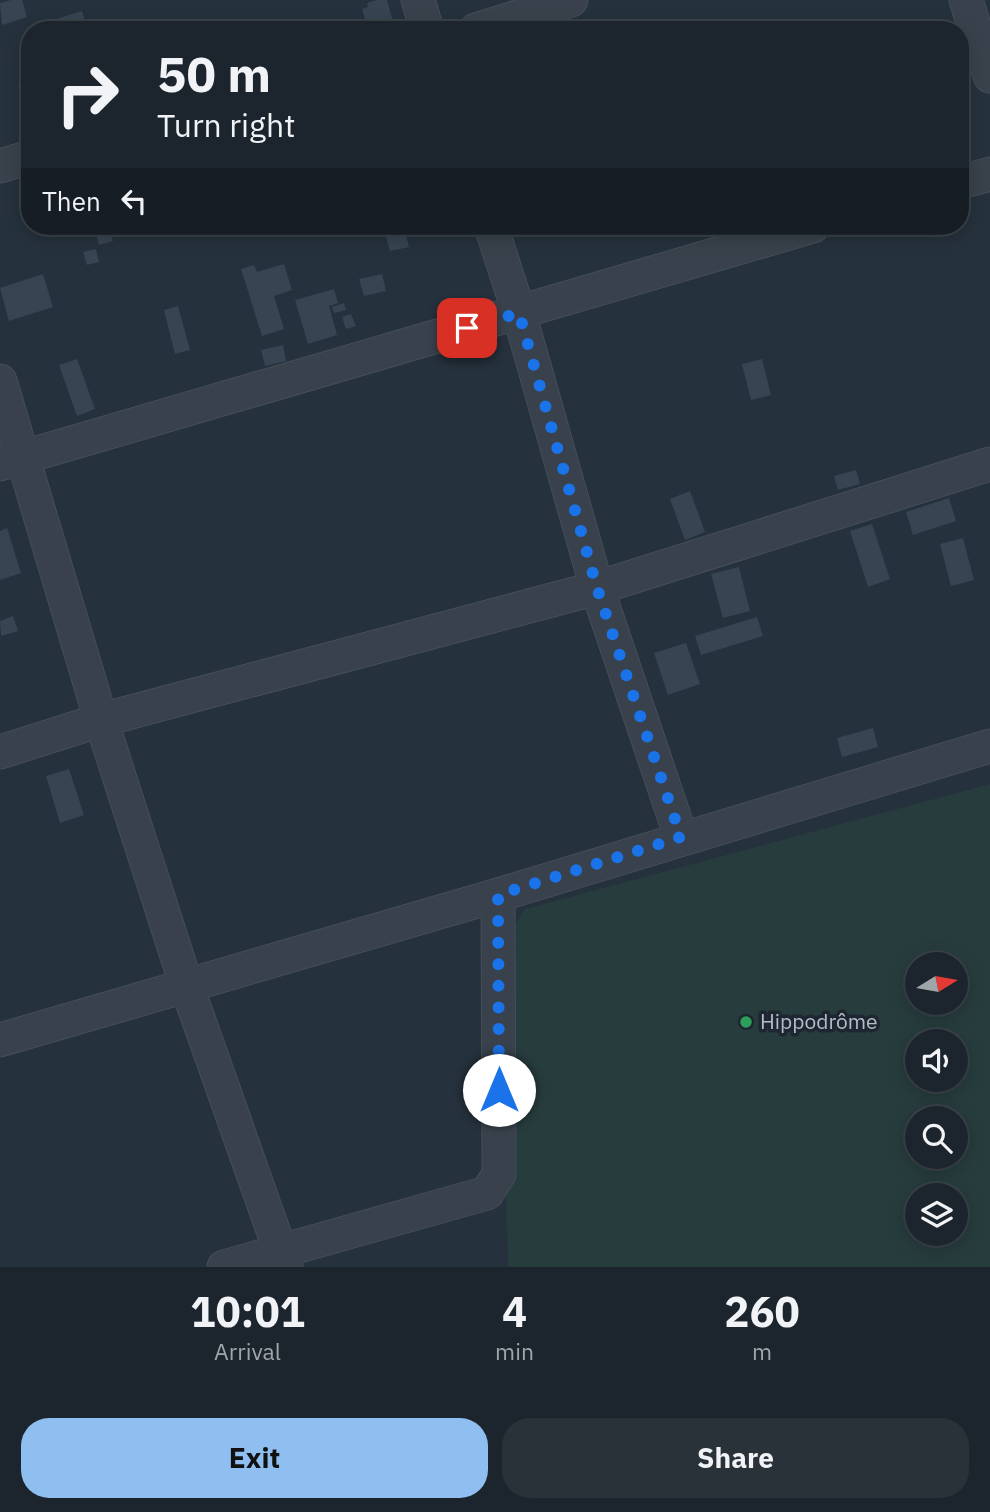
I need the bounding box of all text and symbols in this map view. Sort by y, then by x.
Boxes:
text: 50 m [157,42,271,105]
icon: right [42,49,133,140]
text: Turn right [157,104,295,146]
icon: left [115,182,153,220]
text: Then [42,184,101,218]
pin [437,298,497,358]
icon: arrive [448,309,486,347]
north arrow [905,952,968,1015]
map controls [905,952,968,1246]
place label: Hippodrôme [760,1007,878,1035]
marker: Hippodrôme [738,1014,754,1030]
button: sound [905,1029,968,1092]
position arrow [462,1053,536,1127]
button: search [905,1106,968,1169]
button: layers [905,1183,968,1246]
text: 10:01 [190,1284,305,1339]
text: 4 [502,1284,527,1339]
text: 260 [724,1284,800,1339]
text: Arrival [214,1336,281,1366]
text: min [495,1336,534,1366]
text: m [752,1336,772,1366]
button: Exit [21,1418,488,1498]
button: Share [502,1418,969,1498]

